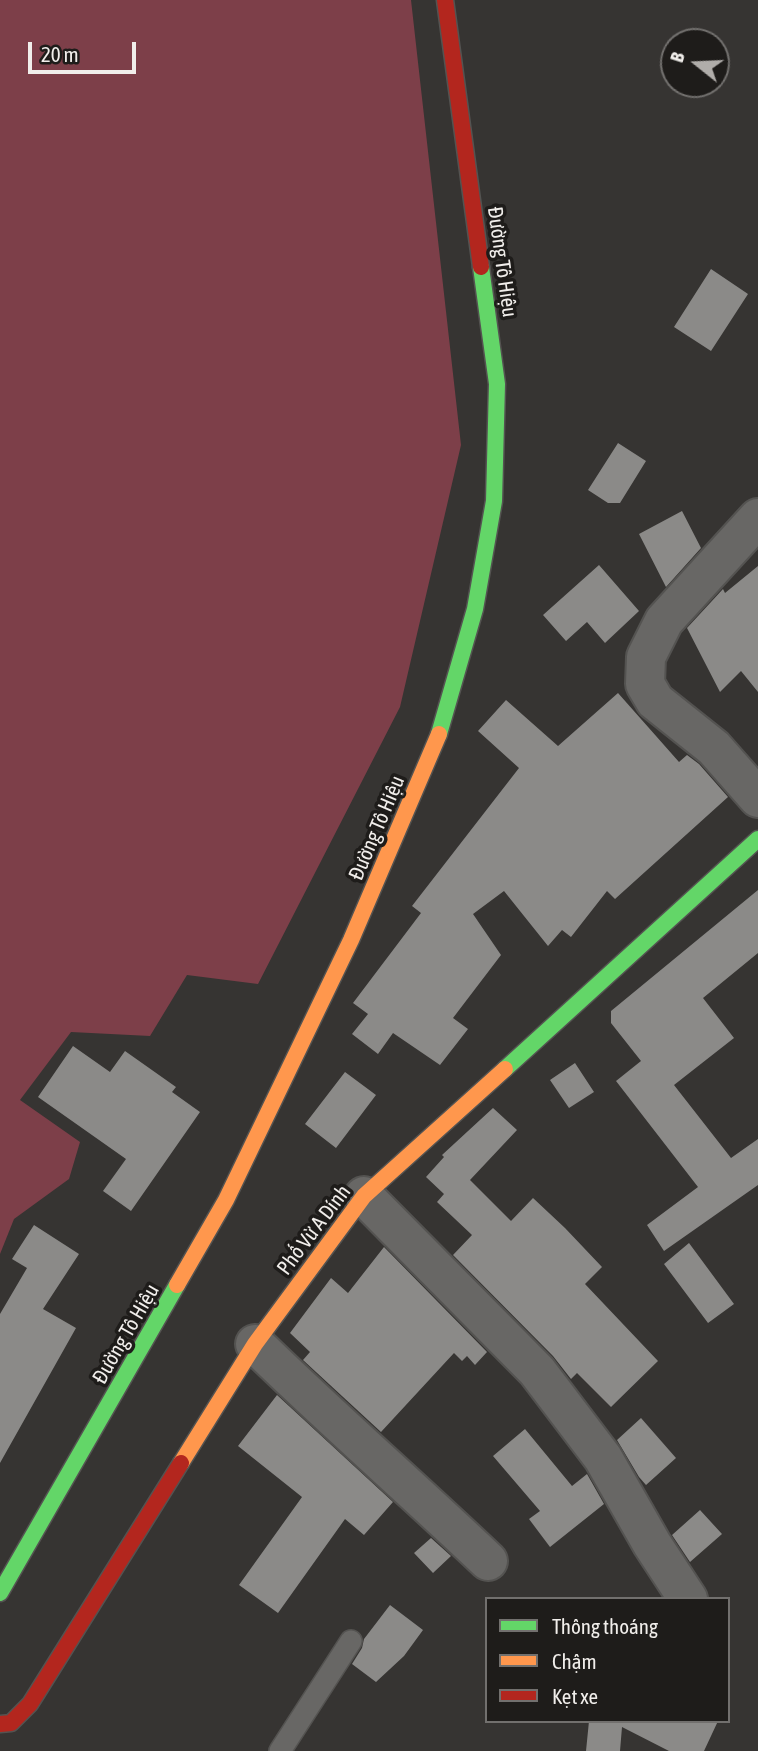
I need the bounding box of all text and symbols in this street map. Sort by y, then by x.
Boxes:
scale bar [32,28,140,72]
north arrow [660,28,730,98]
text: 20 m [41,42,79,66]
text: B [665,49,689,65]
street label: Đường Tô Hiệu [482,205,522,319]
street label: Đường Tô Hiệu [344,772,410,884]
street label: Phố Vừ A Dính [272,1180,356,1280]
street label: Đường Tô Hiệu [87,1280,165,1388]
legend [485,1597,730,1723]
text: Thông thoáng [552,1614,658,1638]
text: Chậm [552,1649,597,1673]
text: Kẹt xe [552,1684,598,1708]

